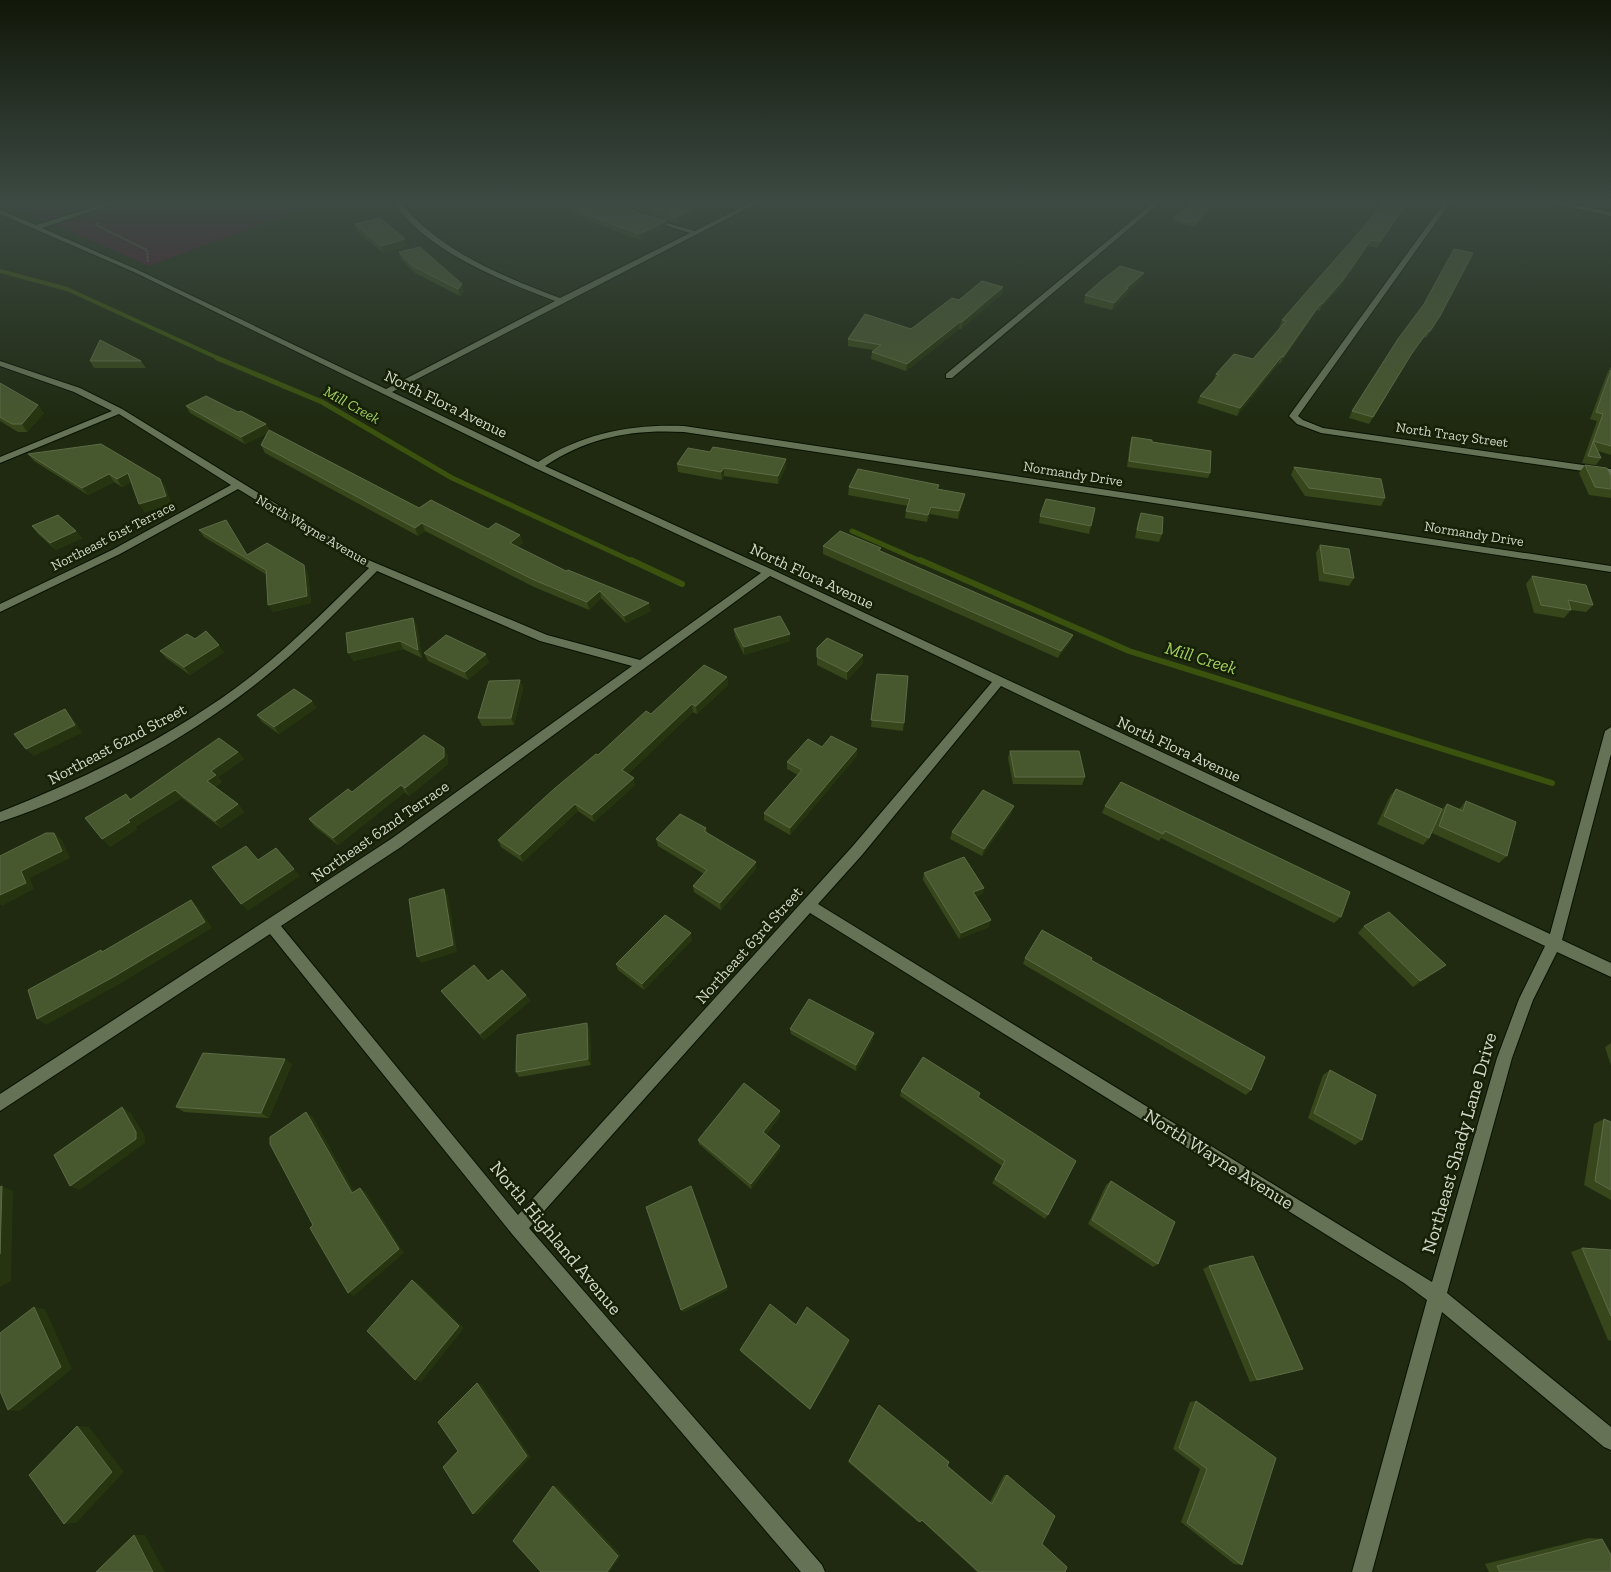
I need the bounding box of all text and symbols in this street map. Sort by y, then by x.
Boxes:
street label: North Flora Avenue [381,366,511,442]
water label: Mill Creek [321,382,383,428]
street label: North Tracy Street [1395,419,1510,451]
street label: Normandy Drive [1022,458,1124,490]
street label: North Wayne Avenue [253,491,371,569]
street label: Northeast 61st Terrace [48,497,178,575]
street label: Normandy Drive [1423,518,1525,550]
street label: North Flora Avenue [747,539,877,613]
water label: Mill Creek [1163,637,1239,679]
street label: Northeast 62nd Street [45,700,189,788]
street label: North Flora Avenue [1114,712,1244,786]
street label: Northeast 62nd Terrace [308,776,452,886]
street label: Northeast 63rd Street [692,883,807,1007]
street label: Northeast Shady Lane Drive [1416,1030,1502,1256]
street label: North Wayne Avenue [1140,1104,1298,1214]
street label: North Highland Avenue [485,1157,627,1319]

